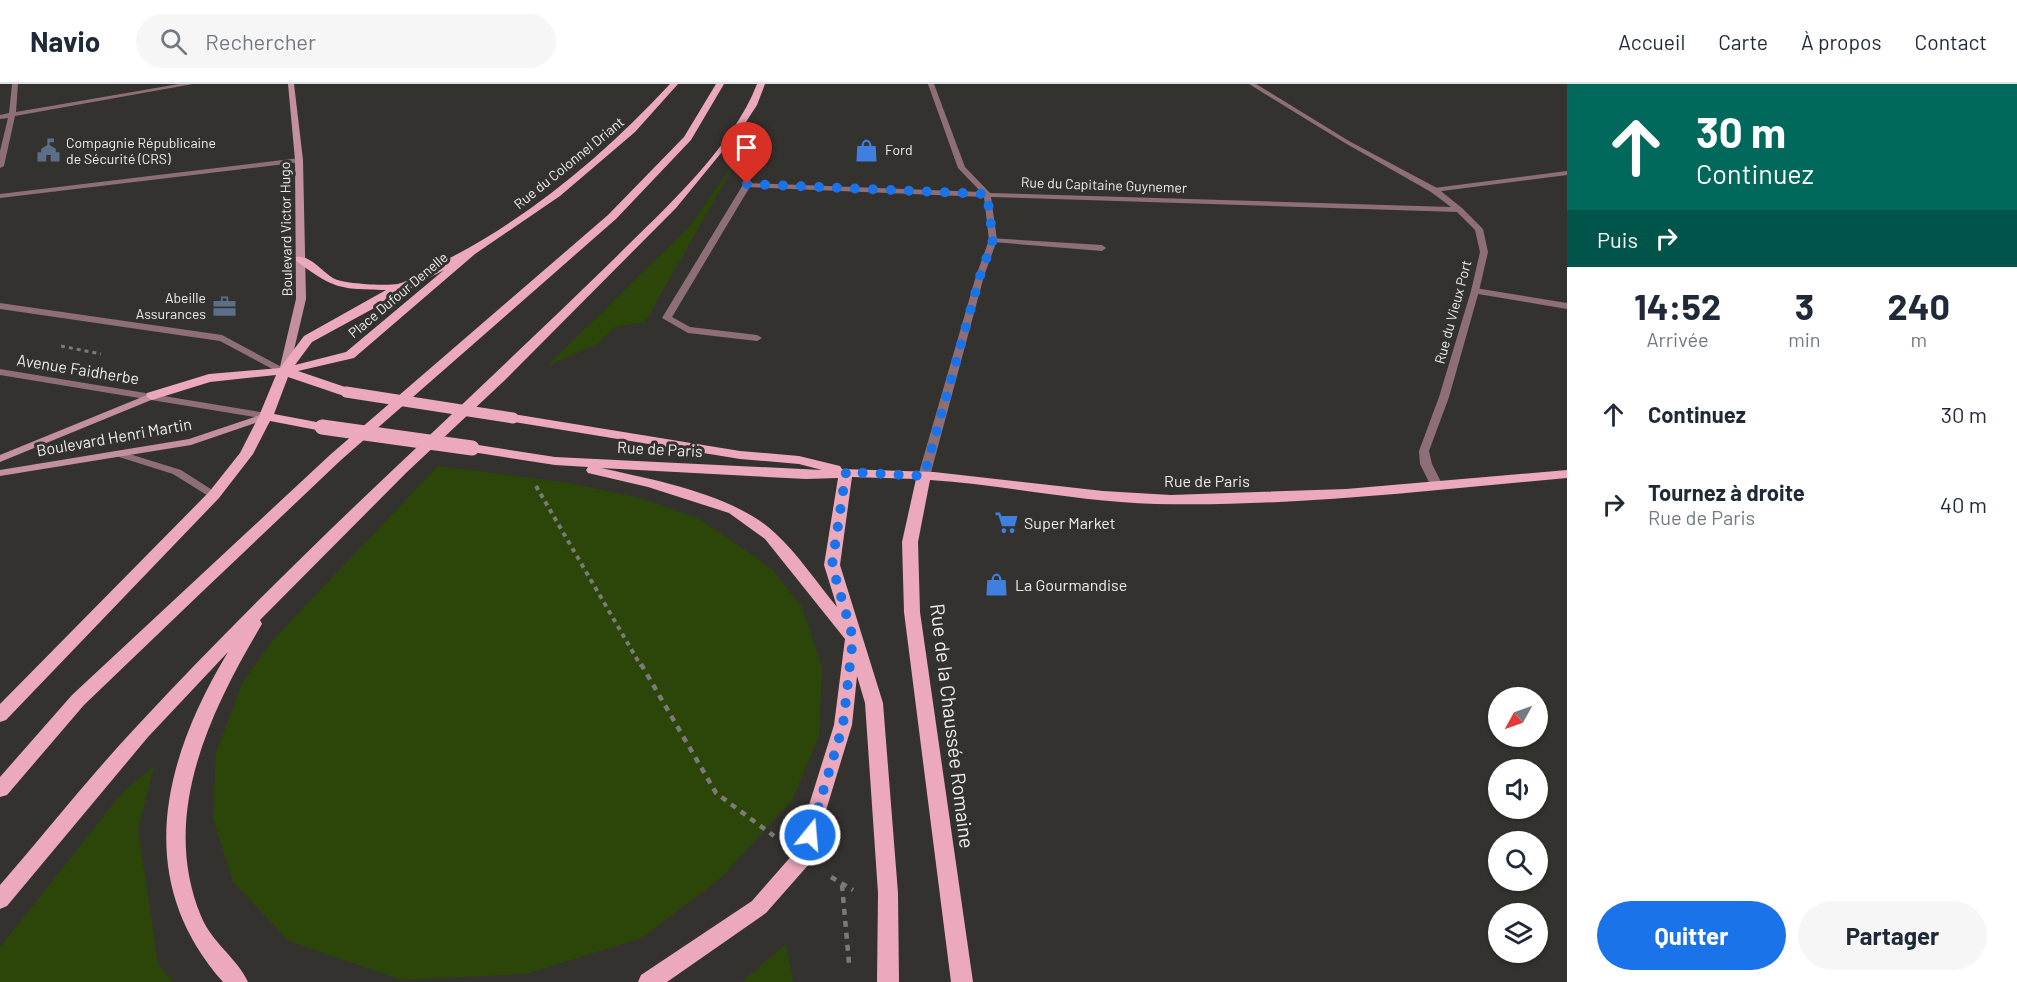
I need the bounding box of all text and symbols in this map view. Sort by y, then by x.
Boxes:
search box [136,14,556,68]
text: Navio [30,24,100,58]
icon: search [157,25,190,58]
text: Rechercher [205,28,316,54]
text: Accueil [1618,29,1685,54]
text: Carte [1718,29,1768,54]
text: À propos [1801,29,1882,54]
text: Contact [1915,29,1987,54]
text: 30 m [1696,106,1786,156]
icon: ahead [1597,108,1675,186]
street label: Rue du Colonnel Driant [510,113,627,212]
pin [721,122,772,184]
icon: arrive [730,131,763,164]
place label: Compagnie Républicaine de Sécurité (CRS) [66,134,216,167]
shop icon: Ford [854,137,880,163]
public building icon: Compagnie Républicaine de Sécurité (CRS) [35,138,61,164]
place label: Ford [885,141,913,158]
text: Continuez [1696,157,1814,189]
street label: Boulevard Victor Hugo [276,161,295,297]
street label: Rue du Capitaine Guynemer [1021,173,1187,196]
icon: right [1650,222,1683,255]
text: Puis [1597,226,1638,252]
street label: Place Dufour Denelle [345,248,451,341]
street label: Rue du Vieux Port [1431,258,1475,366]
text: 14:52 [1634,284,1721,327]
text: 3 [1795,284,1814,327]
text: 240 [1888,284,1950,327]
place label: Abeille Assurances [136,289,206,322]
office icon: Abeille Assurances [211,293,237,319]
text: Arrivée [1646,327,1709,351]
text: min [1788,327,1821,351]
text: m [1910,327,1927,351]
street label: Avenue Faidherbe [16,349,141,388]
icon: ahead [1597,398,1630,431]
text: Continuez [1648,401,1746,427]
text: 30 m [1941,401,1987,427]
street label: Boulevard Henri Martin [35,413,193,460]
street label: Rue de Paris [617,437,703,460]
street label: Rue de Paris [1164,471,1250,490]
text: Tournez à droite [1648,479,1805,505]
icon: right [1597,488,1630,521]
text: 40 m [1940,491,1987,517]
text: Rue de Paris [1648,505,1755,529]
supermarket icon: Super Market [993,510,1019,536]
place label: Super Market [1024,513,1116,532]
shop icon: La Gourmandise [984,572,1010,598]
place label: La Gourmandise [1015,575,1127,594]
street label: Rue de la Chaussée Romaine [926,602,980,850]
north arrow [1488,687,1548,747]
map controls [1488,687,1548,963]
button: sound [1488,759,1548,819]
position arrow [778,803,842,867]
button: search [1488,831,1548,891]
button: Quitter [1597,901,1786,970]
button: Partager [1798,901,1987,970]
button: layers [1488,903,1548,963]

